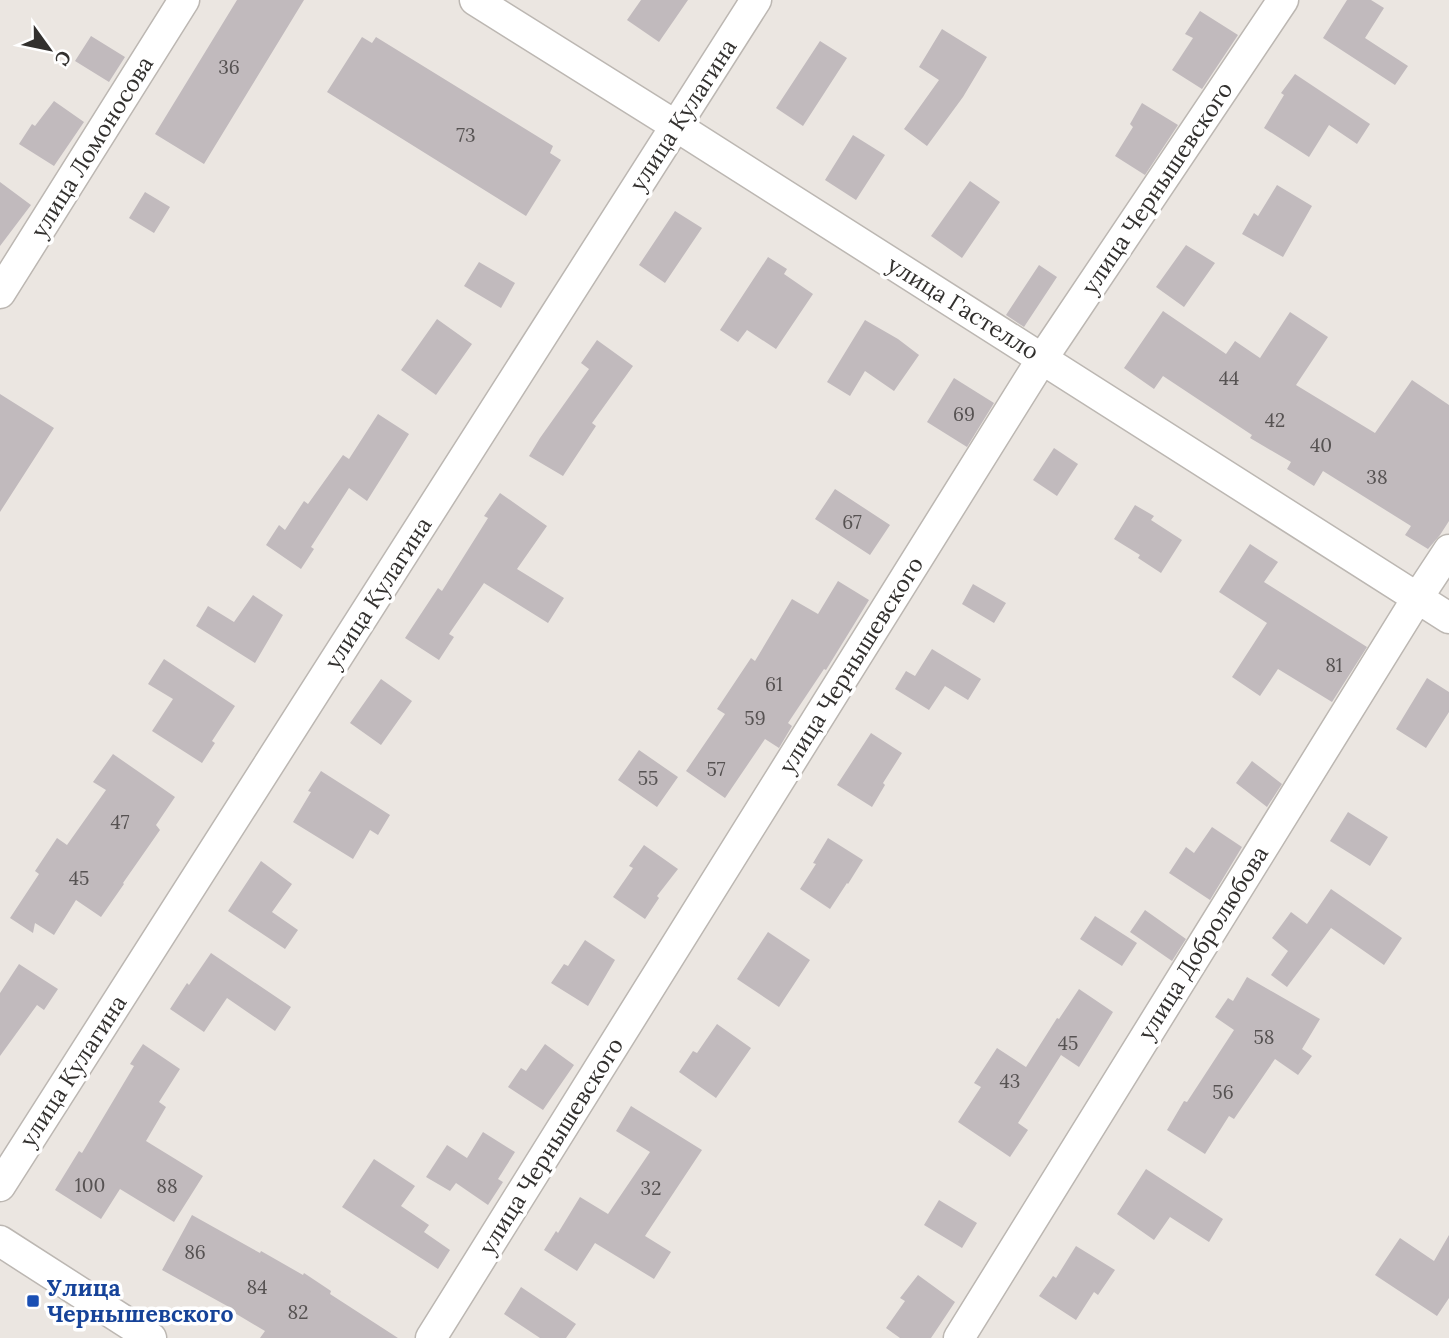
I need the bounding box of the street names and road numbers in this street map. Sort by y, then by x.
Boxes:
street label: улица Кулагина [623,33,743,196]
street label: улица Ломоносова [24,50,159,243]
street label: улица Чернышевского [1075,76,1239,300]
street label: улица Гастелло [882,249,1044,366]
street label: улица Кулагина [318,511,438,674]
street label: улица Чернышевского [772,551,929,779]
street label: улица Добролюбова [1131,840,1274,1045]
street label: улица Кулагина [13,989,133,1152]
street label: улица Чернышевского [472,1032,629,1260]

